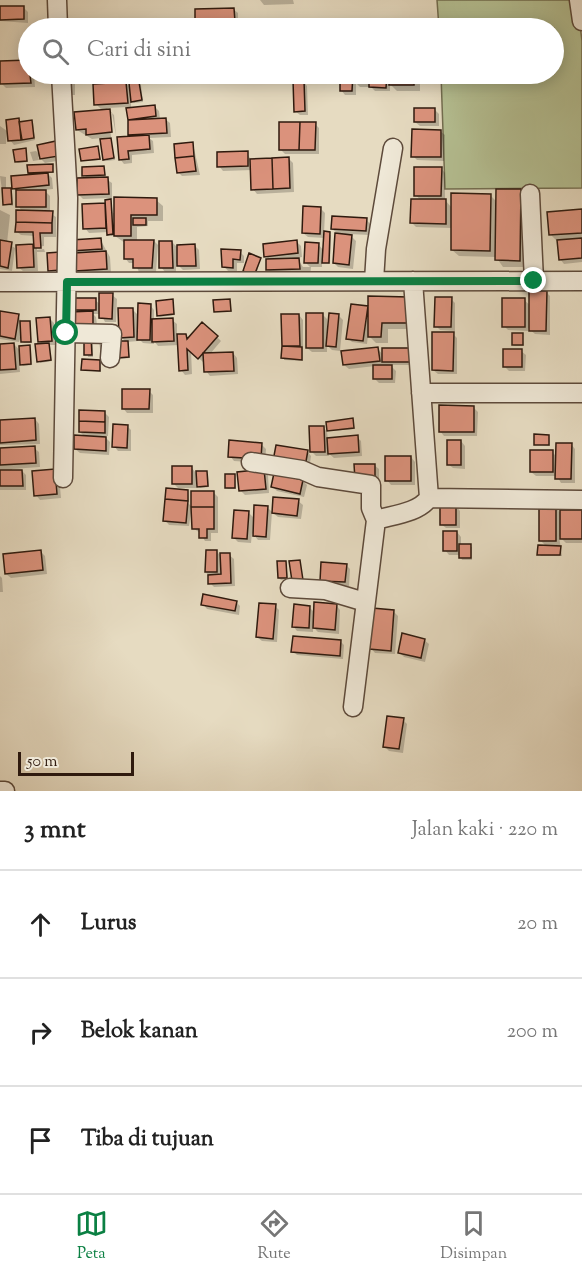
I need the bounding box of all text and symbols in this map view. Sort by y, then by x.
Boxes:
search box [18,18,564,84]
icon: search [39,35,72,68]
text: Cari di sini [87,35,191,67]
route end [520,267,546,293]
route start [52,319,78,345]
scale bar [18,749,134,776]
text: 50 m [27,751,58,774]
text: 3 mnt [24,812,86,849]
text: Jalan kaki · 220 m [412,816,558,845]
icon: ahead [24,908,57,941]
text: Lurus [81,908,137,940]
text: 20 m [517,910,558,939]
icon: right [24,1016,57,1049]
text: Belok kanan [81,1016,198,1048]
text: 200 m [507,1018,558,1047]
icon: arrive [24,1124,57,1157]
text: Tiba di tujuan [81,1124,214,1156]
tab: Peta [75,1207,108,1266]
tab: Rute [257,1207,291,1266]
tab: Disimpan [440,1207,507,1266]

